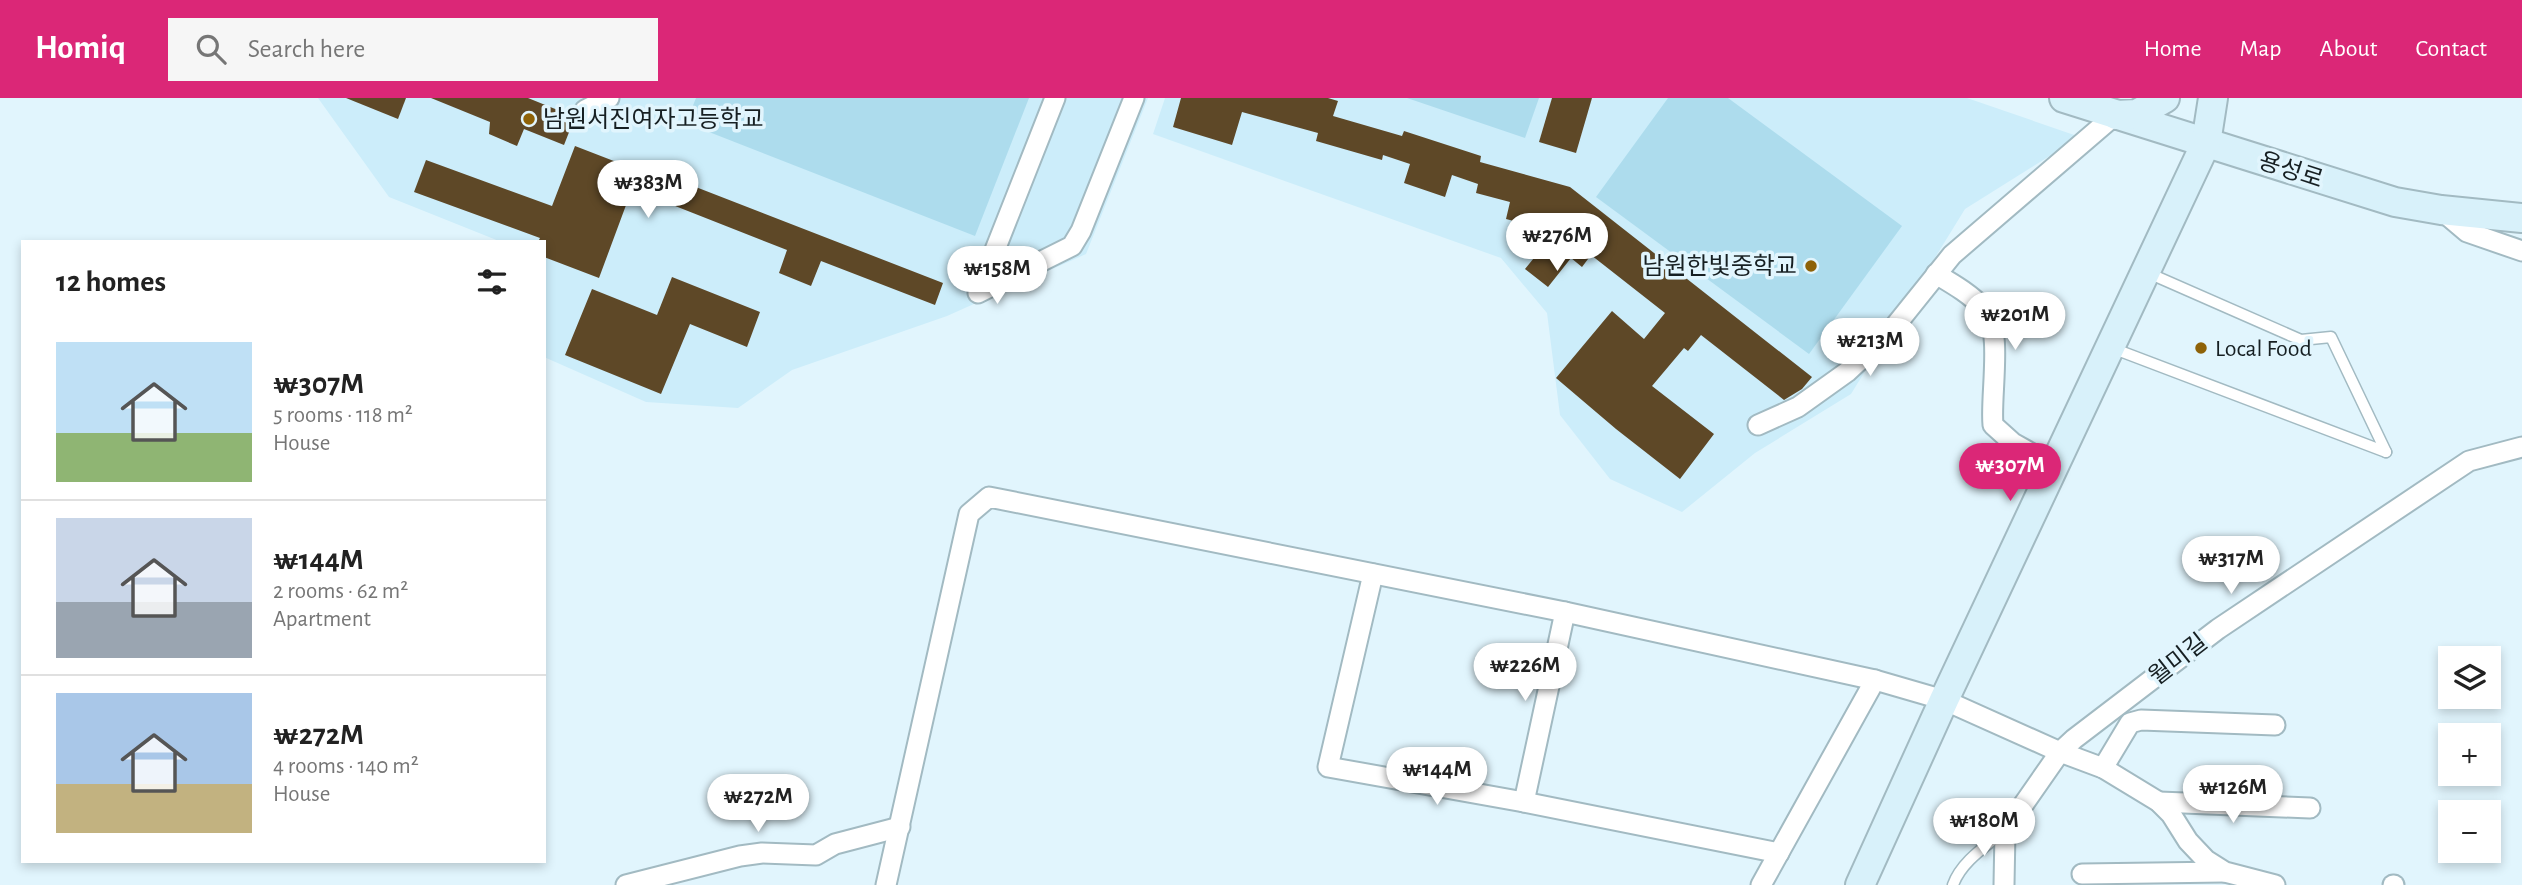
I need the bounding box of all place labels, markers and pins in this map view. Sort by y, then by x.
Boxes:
place label: 남원서진여자고등학교 [543,106,764,132]
marker: 남원서진여자고등학교 [521,111,537,127]
pin: ₩383M [599,160,697,220]
pin: ₩276M [1508,214,1606,273]
pin: ₩158M [948,246,1046,306]
place label: 남원한빛중학교 [1642,253,1797,279]
marker: 남원한빛중학교 [1803,258,1819,274]
pin: ₩201M [1966,292,2064,352]
pin: ₩213M [1821,318,1919,378]
place label: Local Food [2215,337,2312,361]
marker: Local Food [2193,340,2209,356]
pin: ₩307M [1961,444,2059,503]
pin: ₩317M [2182,536,2280,596]
pin: ₩226M [1476,644,1574,703]
pin: ₩144M [1388,748,1486,807]
pin: ₩126M [2184,766,2282,825]
pin: ₩272M [709,774,807,834]
pin: ₩180M [1935,798,2033,858]

